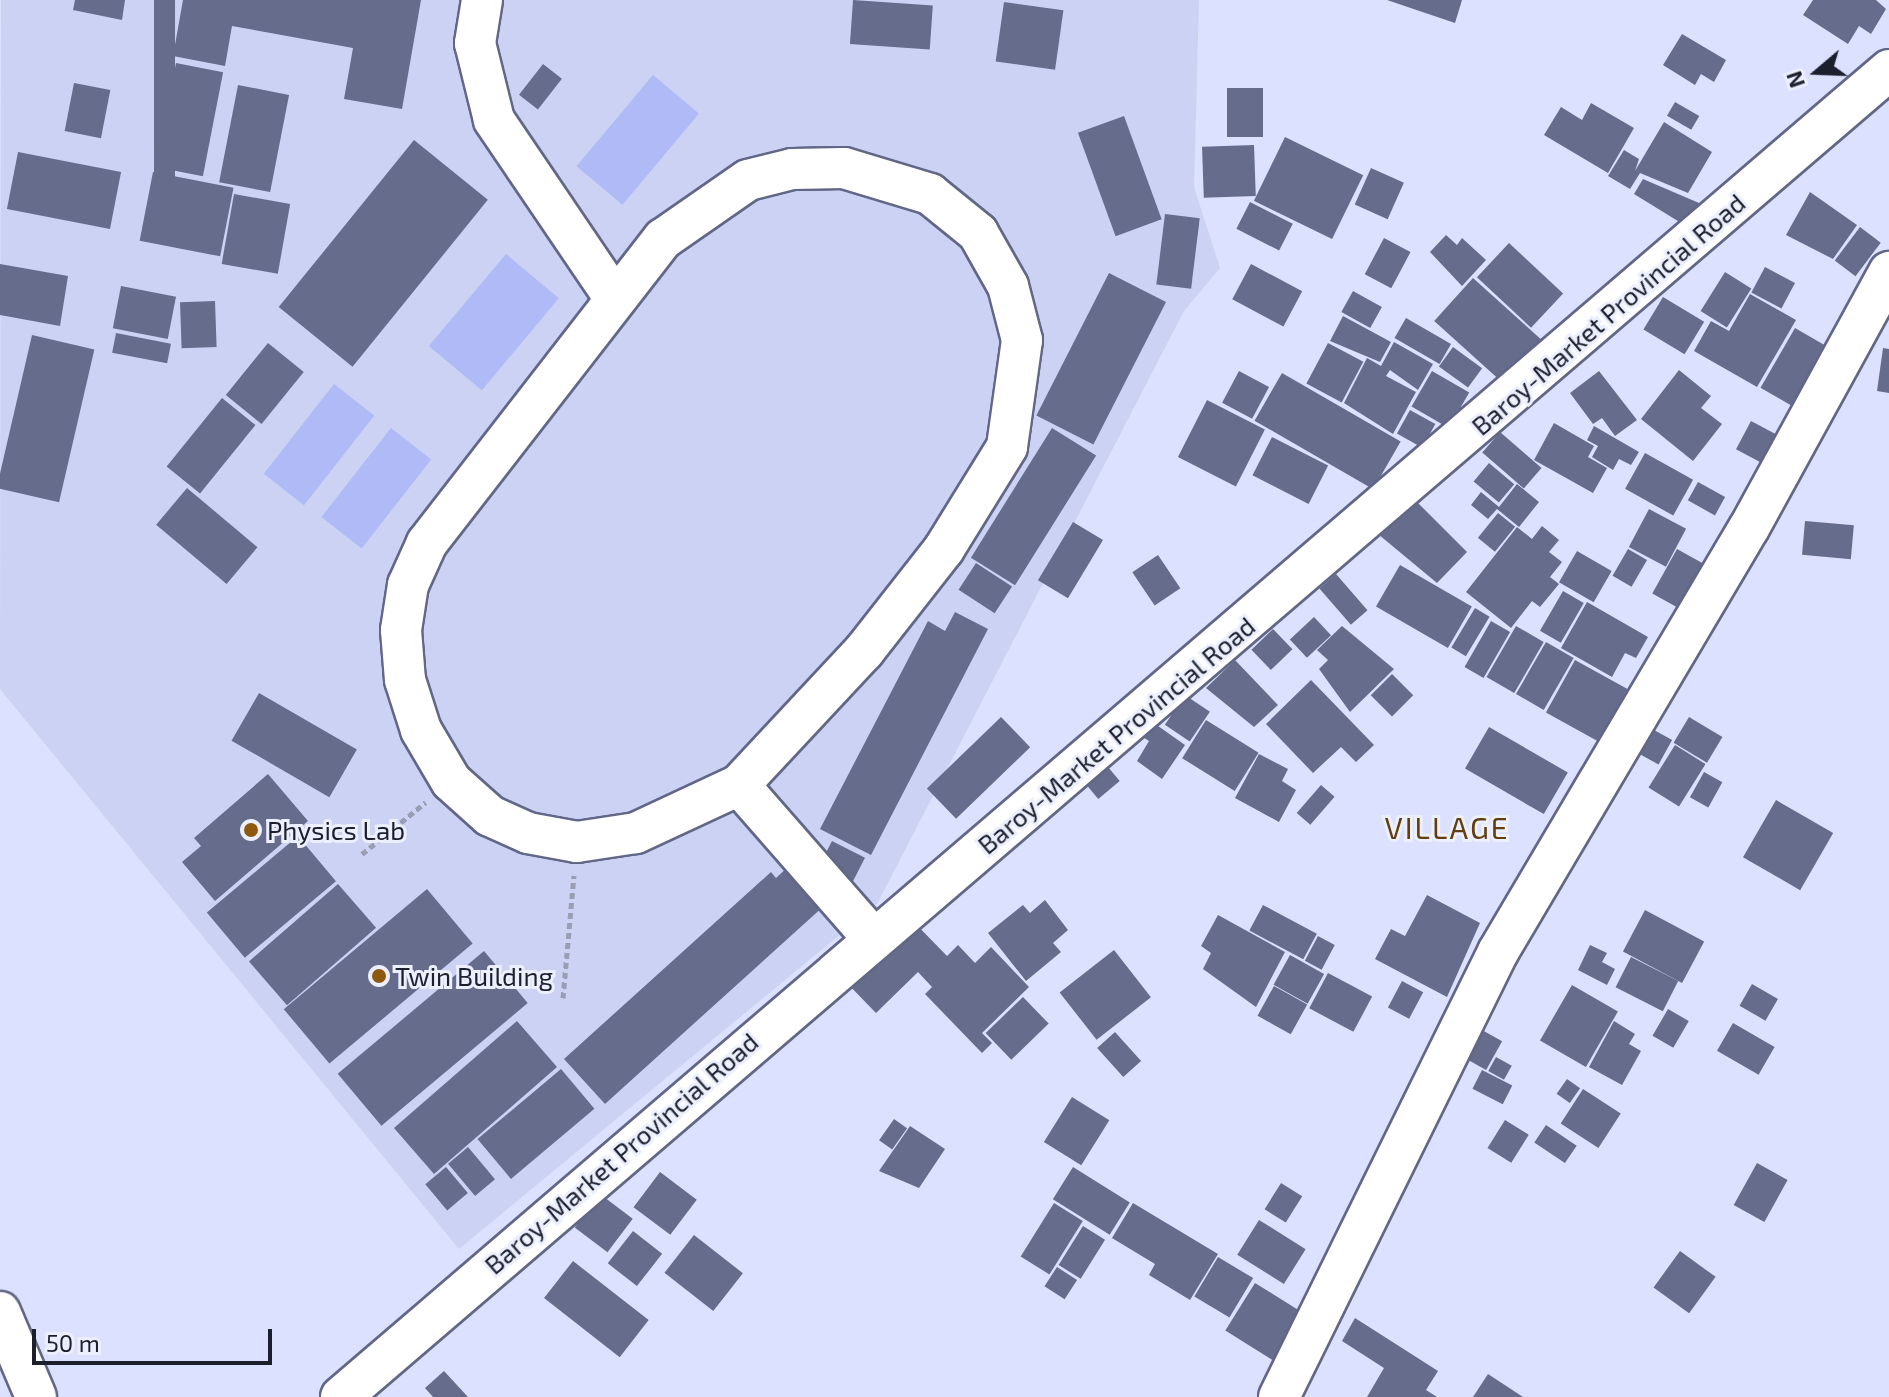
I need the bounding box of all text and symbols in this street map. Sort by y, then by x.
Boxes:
north arrow [1777,32,1857,112]
text: N [1779,68,1809,92]
street label: Baroy-Market Provincial Road [1465,187,1751,441]
street label: Baroy-Market Provincial Road [971,610,1261,860]
district label: VILLAGE [1384,809,1510,845]
place label: Physics Lab [267,814,405,846]
marker: Physics Lab [242,821,260,839]
place label: Twin Building [395,960,553,992]
marker: Twin Building [370,967,388,985]
street label: Baroy-Market Provincial Road [478,1026,764,1280]
scale bar [36,1313,276,1363]
text: 50 m [46,1328,100,1357]

